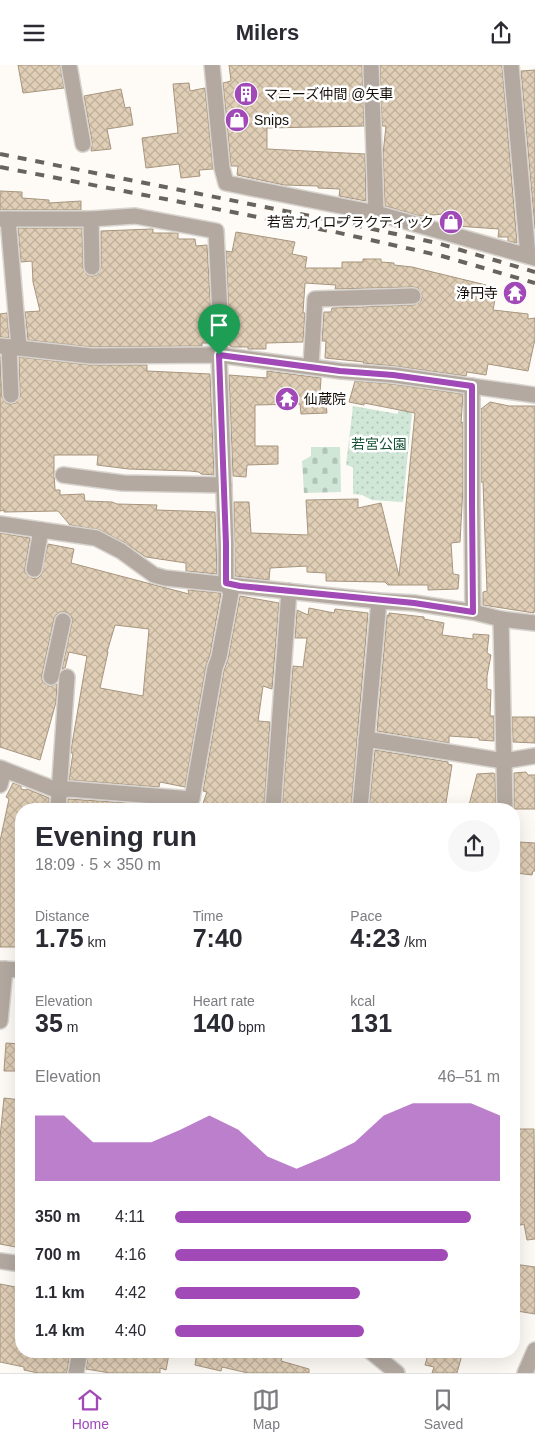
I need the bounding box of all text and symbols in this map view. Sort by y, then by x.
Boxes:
icon: menu [20,19,48,47]
icon: share [487,19,515,47]
text: Milers [236,20,299,45]
building icon: マニーズ仲間 @矢車 [233,81,259,107]
place label: マニーズ仲間 @矢車 [264,86,393,102]
shop icon: Snips [224,107,250,133]
place label: Snips [254,112,289,128]
shop icon: 若宮カイロプラクティック [438,209,464,235]
place label: 若宮カイロプラクティック [267,214,434,230]
temple icon: 浄円寺 [502,280,528,306]
place label: 浄円寺 [456,285,498,301]
pin [198,304,240,355]
icon: arrive [205,311,233,339]
temple icon: 仙蔵院 [274,386,300,412]
place label: 仙蔵院 [304,391,346,407]
park label: 若宮公園 [351,436,407,452]
button: share [448,820,500,872]
text: Evening run [35,821,197,852]
text: 18:09 · 5 × 350 m [35,856,161,873]
text: Distance [35,908,89,924]
text: Time [193,908,223,924]
text: Pace [350,908,382,924]
text: 1.75 [35,924,84,952]
text: 7:40 [193,924,243,952]
text: 4:23 [350,924,400,952]
text: km [84,934,106,950]
text: /km [400,934,427,950]
text: Elevation [35,993,93,1009]
text: Heart rate [193,993,255,1009]
text: kcal [350,993,375,1009]
text: 35 [35,1009,63,1037]
text: 140 [193,1009,234,1037]
text: 131 [350,1009,392,1037]
text: m [63,1019,78,1035]
text: bpm [234,1019,266,1035]
text: Elevation [35,1068,101,1085]
text: 46–51 m [438,1068,500,1085]
text: 350 m [35,1208,80,1225]
text: 4:11 [115,1208,145,1225]
text: 700 m [35,1246,80,1263]
text: 4:16 [115,1246,146,1263]
text: 1.1 km [35,1284,85,1301]
text: 4:42 [115,1284,146,1301]
text: 1.4 km [35,1322,85,1339]
text: 4:40 [115,1322,146,1339]
tab: Home [72,1386,109,1432]
tab: Map [252,1386,280,1432]
tab: Saved [424,1386,463,1432]

